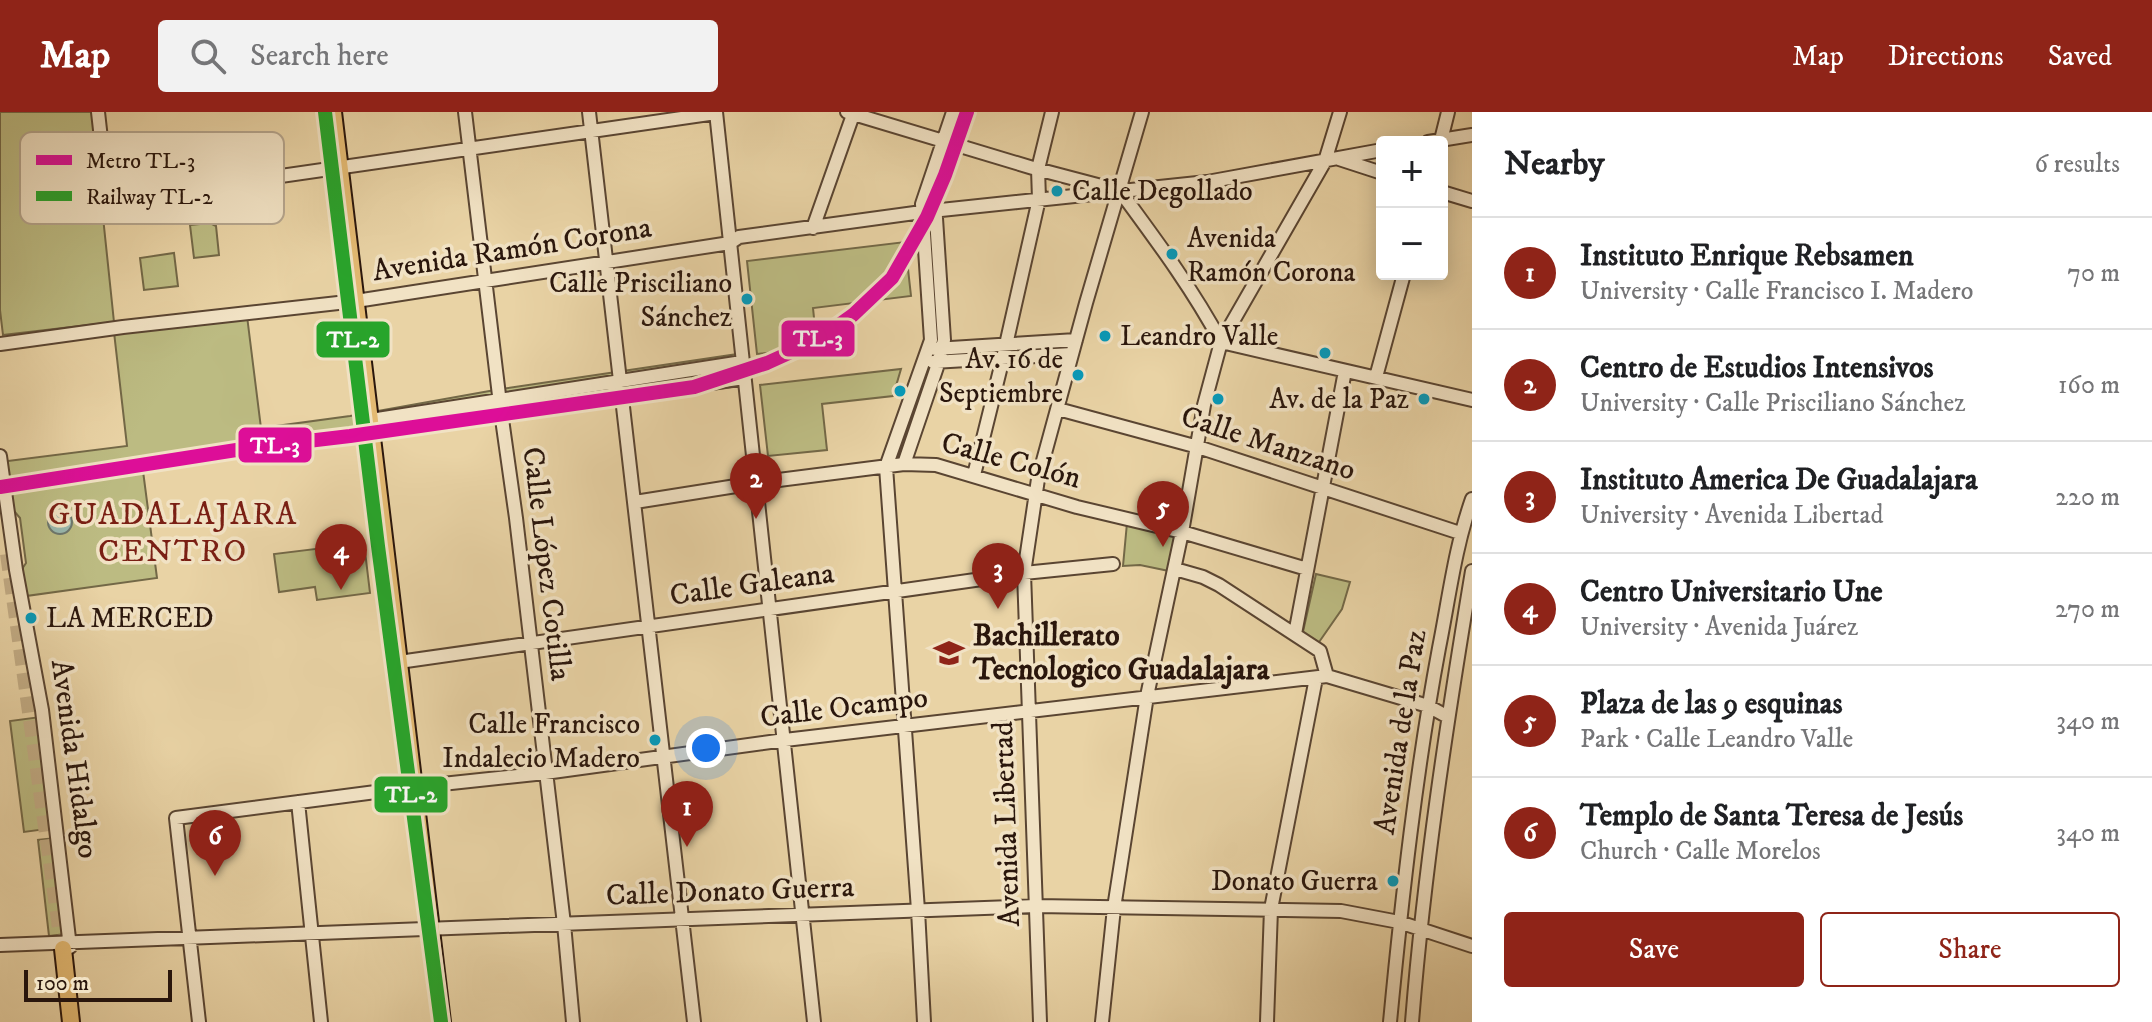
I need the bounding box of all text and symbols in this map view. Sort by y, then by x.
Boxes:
search box [158,20,718,92]
text: Map [40,32,110,80]
icon: search [186,34,230,78]
text: Search here [250,38,389,75]
text: Map [1792,39,1844,74]
text: Directions [1888,39,2004,74]
text: Saved [2048,39,2112,74]
legend [20,132,284,224]
map controls [1376,136,1448,280]
button: + [1376,136,1448,208]
text: Nearby [1504,143,1605,185]
text: Metro TL-3 [86,148,195,175]
text: 6 results [2034,148,2120,181]
place label: Calle Degollado [1072,174,1253,209]
marker: Calle Degollado [1049,183,1065,199]
text: Railway TL-2 [86,184,213,211]
button: − [1376,208,1448,280]
street label: Avenida Ramón Corona [370,210,654,290]
place label: Avenida Ramón Corona [1187,221,1356,290]
text: Instituto Enrique Rebsamen [1580,238,1914,275]
marker: Avenida Ramón Corona [1164,246,1180,262]
text: 1 [1525,257,1535,290]
text: 70 m [2067,257,2120,290]
place label: Calle Prisciliano Sánchez [549,266,732,335]
text: University · Calle Francisco I. Madero [1580,275,1973,308]
marker: Calle Prisciliano Sánchez [739,291,755,307]
line badge: TL-3 [780,319,856,358]
place label: Leandro Valle [1120,319,1278,354]
line badge: TL-2 [315,320,391,359]
text: TL-3 [792,326,843,353]
text: TL-2 [326,327,380,354]
marker: Leandro Valle [1097,328,1113,344]
place label: Av. 16 de Septiembre [939,342,1063,411]
unlabelled marker [1317,345,1333,361]
text: Centro de Estudios Intensivos [1580,350,1934,387]
marker: Av. 16 de Septiembre [1070,367,1086,383]
text: 2 [1524,369,1536,402]
text: 160 m [2058,369,2120,402]
place label: Av. de la Paz [1269,382,1409,417]
unlabelled marker [892,383,908,399]
text: University · Calle Prisciliano Sánchez [1580,387,1965,420]
unlabelled marker [1210,391,1226,407]
marker: Av. de la Paz [1416,391,1432,407]
street label: Calle Manzano [1176,398,1360,490]
street label: Calle Colón [937,425,1085,497]
line badge: TL-3 [237,426,313,464]
text: TL-3 [249,433,300,460]
street label: Calle López Cotilla [513,445,579,683]
pin: 2 [730,453,782,519]
text: Instituto America De Guadalajara [1580,462,1978,499]
pin: 5 [1137,481,1189,547]
text: 3 [1525,481,1535,514]
text: 220 m [2055,481,2120,514]
district label: GUADALAJARA CENTRO [48,495,298,572]
text: University · Avenida Libertad [1580,499,1883,532]
pin: 4 [315,524,367,590]
pin: 3 [972,543,1024,609]
street label: Calle Galeana [667,555,837,615]
text: Centro Universitario Une [1580,574,1883,611]
text: 4 [1523,593,1537,626]
text: 270 m [2055,593,2120,626]
place label: LA MERCED [46,601,214,636]
marker: LA MERCED [23,610,39,626]
text: University · Avenida Juárez [1580,611,1858,644]
place label: Bachillerato Tecnologico Guadalajara [972,618,1271,689]
street label: Avenida de la Paz [1367,627,1435,837]
school or university icon: Bachillerato Tecnologico Guadalajara [932,636,966,670]
street label: Avenida Hidalgo [42,657,106,861]
street label: Calle Ocampo [758,679,930,737]
text: Plaza de las 9 esquinas [1580,686,1843,723]
text: 5 [1524,705,1536,738]
text: 340 m [2056,705,2120,738]
place label: Calle Francisco Indalecio Madero [442,707,640,776]
street label: Avenida Libertad [985,720,1029,928]
text: Park · Calle Leandro Valle [1580,723,1853,756]
your location [686,728,726,768]
marker: Calle Francisco Indalecio Madero [647,732,663,748]
line badge: TL-2 [373,775,449,814]
pin: 1 [661,781,713,847]
text: TL-2 [384,782,438,809]
text: Templo de Santa Teresa de Jesús [1580,798,1963,835]
pin: 6 [189,810,241,876]
text: 6 [1523,817,1537,850]
text: 340 m [2056,817,2120,850]
text: Church · Calle Morelos [1580,835,1821,868]
place label: Donato Guerra [1211,864,1378,899]
street label: Calle Donato Guerra [605,869,855,915]
marker: Donato Guerra [1385,873,1401,889]
button: Save [1504,912,1804,987]
button: Share [1820,912,2120,987]
scale bar [24,966,172,1002]
text: 100 m [36,970,89,997]

